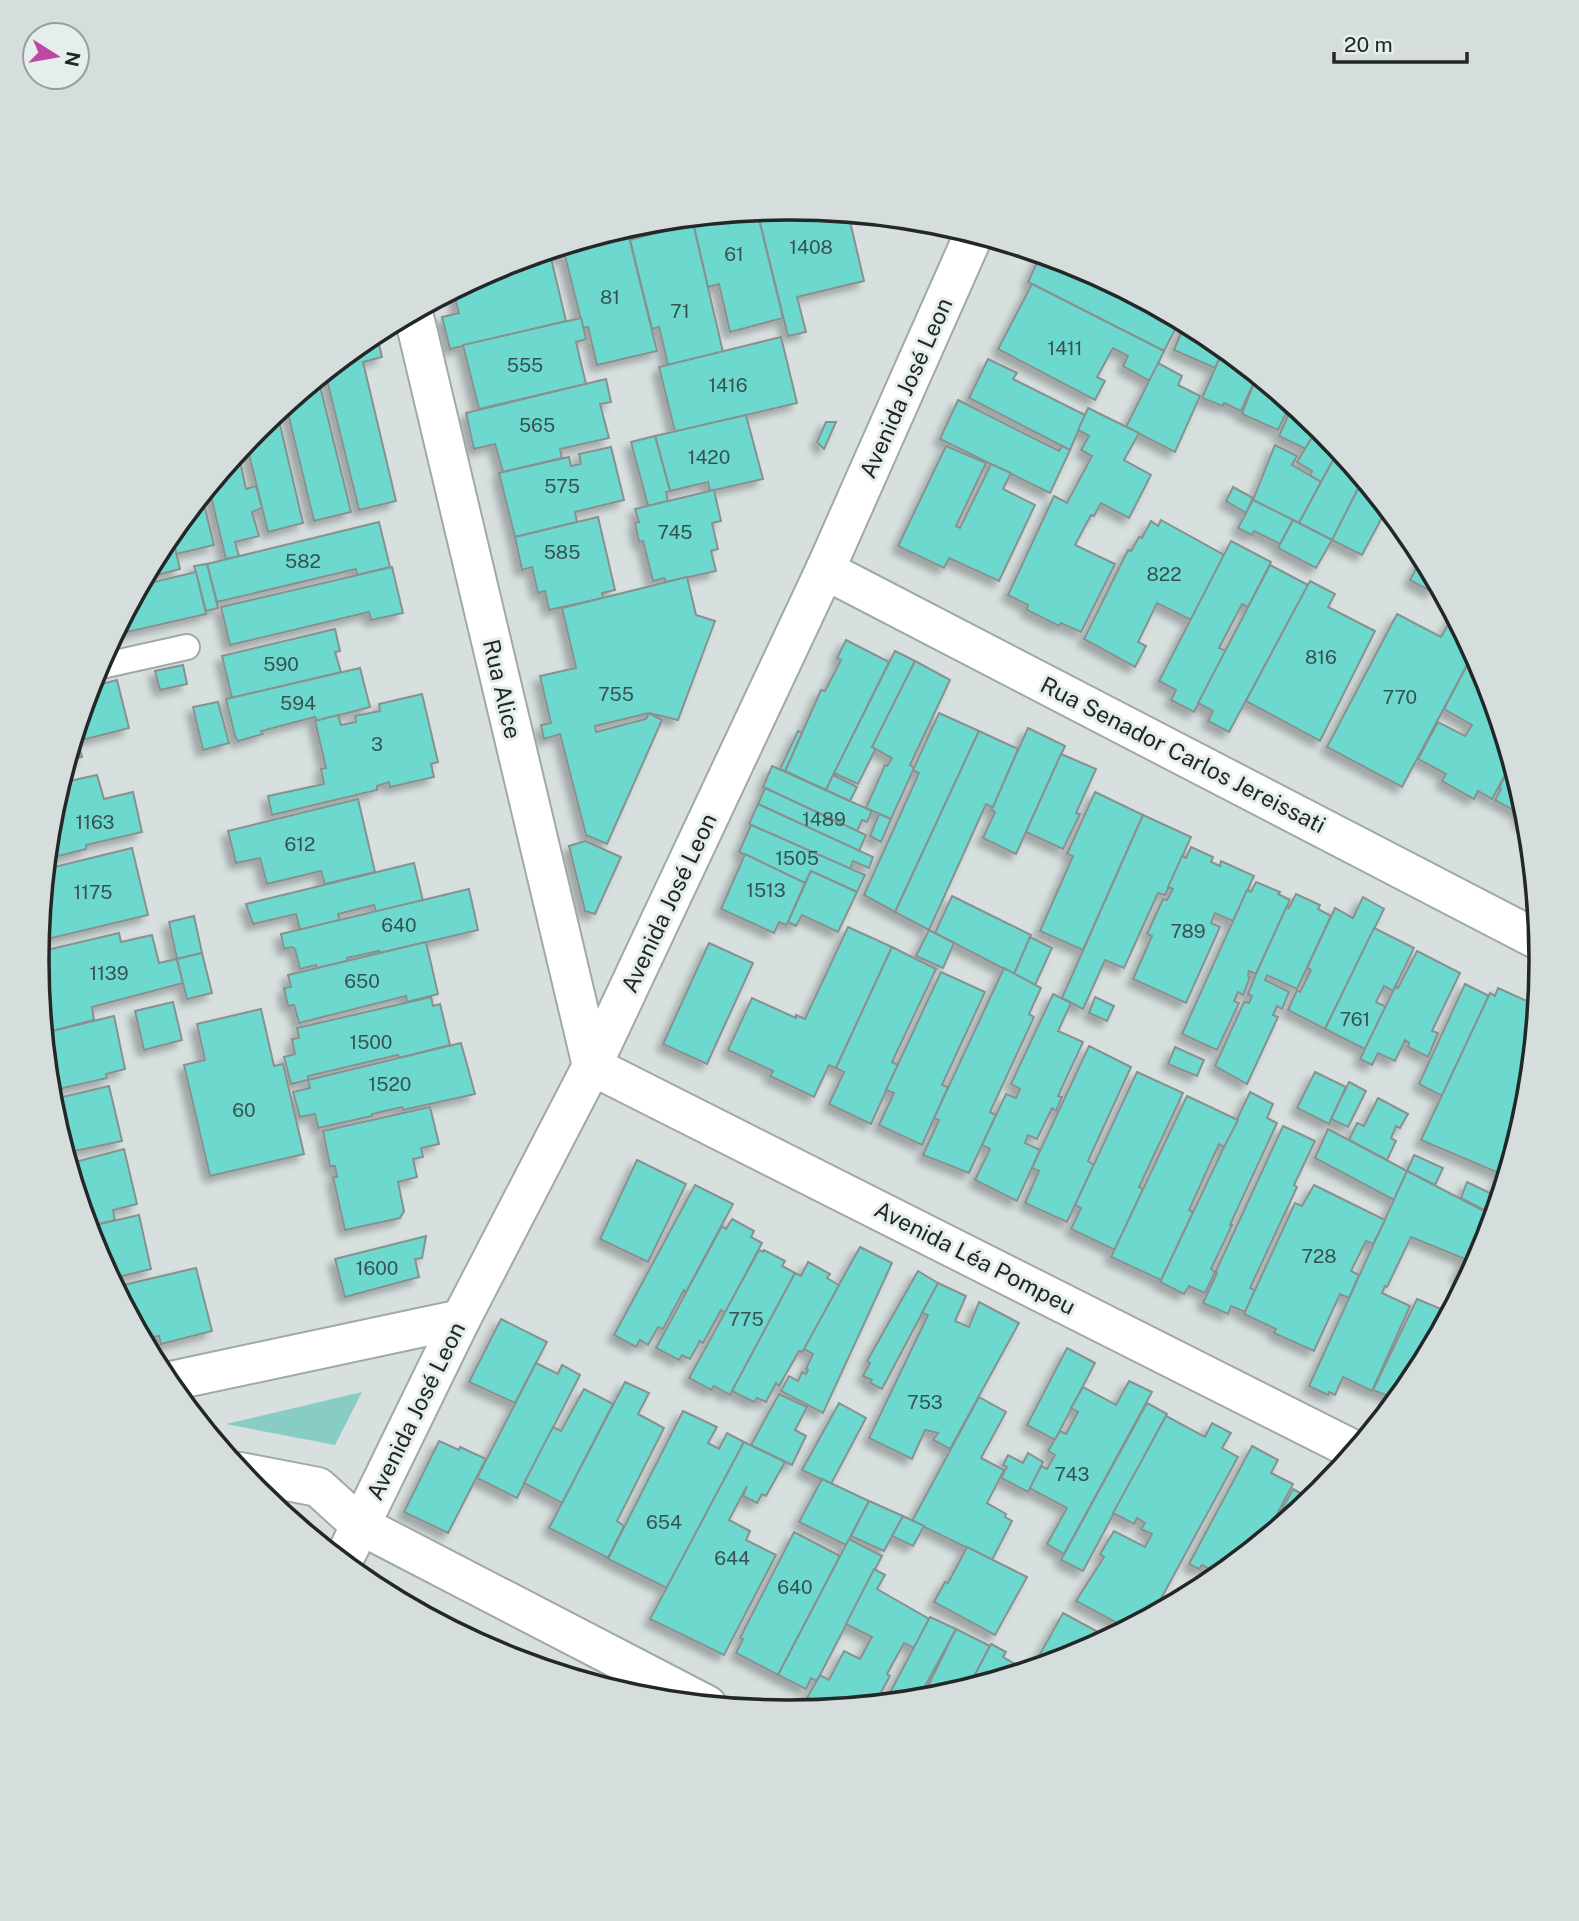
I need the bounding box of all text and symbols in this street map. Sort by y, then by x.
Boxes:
north arrow [21,21,91,91]
scale bar [1334,21,1467,65]
text: 20 m [1344,32,1393,57]
text: N [60,50,85,69]
house number: 1408 [789,236,833,258]
house number: 61 [724,243,744,265]
house number: 81 [600,286,620,308]
street label: Avenida José Leon [854,293,957,482]
house number: 71 [670,300,690,322]
house number: 1411 [1047,337,1083,359]
house number: 555 [507,354,543,376]
house number: 1416 [708,374,748,396]
house number: 565 [519,414,555,436]
house number: 1420 [688,446,730,468]
house number: 575 [544,475,580,497]
house number: 745 [658,521,692,543]
house number: 585 [544,541,580,563]
house number: 582 [285,550,321,572]
house number: 822 [1147,563,1181,585]
street label: Rua Alice [478,636,527,741]
house number: 816 [1305,646,1337,668]
house number: 590 [263,653,299,675]
street label: Rua Senador Carlos Jereissati [1036,671,1330,838]
house number: 755 [598,683,634,705]
house number: 770 [1383,686,1417,708]
house number: 594 [280,692,316,714]
house number: 3 [371,733,383,755]
house number: 1489 [802,808,846,830]
street label: Avenida José Leon [615,809,722,997]
house number: 1163 [75,811,115,833]
house number: 612 [285,833,315,855]
house number: 1505 [775,847,819,869]
house number: 1513 [746,879,786,901]
house number: 1175 [73,881,113,903]
house number: 640 [381,914,417,936]
house number: 789 [1170,920,1206,942]
house number: 1139 [89,962,129,984]
house number: 650 [344,970,380,992]
house number: 761 [1340,1008,1370,1030]
house number: 1500 [349,1031,393,1053]
house number: 1520 [369,1073,411,1095]
house number: 60 [232,1099,256,1121]
street label: Avenida Léa Pompeu [870,1195,1080,1320]
house number: 728 [1301,1245,1337,1267]
house number: 1600 [356,1257,398,1279]
house number: 775 [728,1308,764,1330]
street label: Avenida José Leon [361,1317,470,1504]
house number: 753 [907,1391,943,1413]
house number: 743 [1055,1463,1089,1485]
house number: 654 [646,1511,682,1533]
house number: 644 [714,1547,750,1569]
house number: 640 [777,1576,813,1598]

